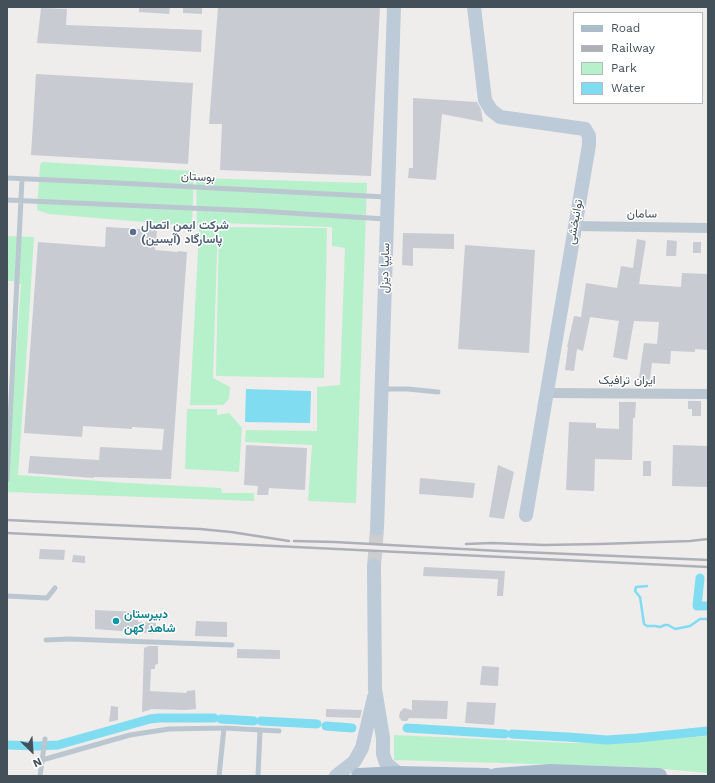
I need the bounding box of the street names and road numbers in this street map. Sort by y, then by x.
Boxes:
street label: بوستان [181,169,215,185]
street label: توانبخشی [564,198,586,246]
street label: سامان [627,207,657,221]
street label: سایپا دیزل [377,243,393,293]
street label: ایران ترافیک [598,373,656,387]

